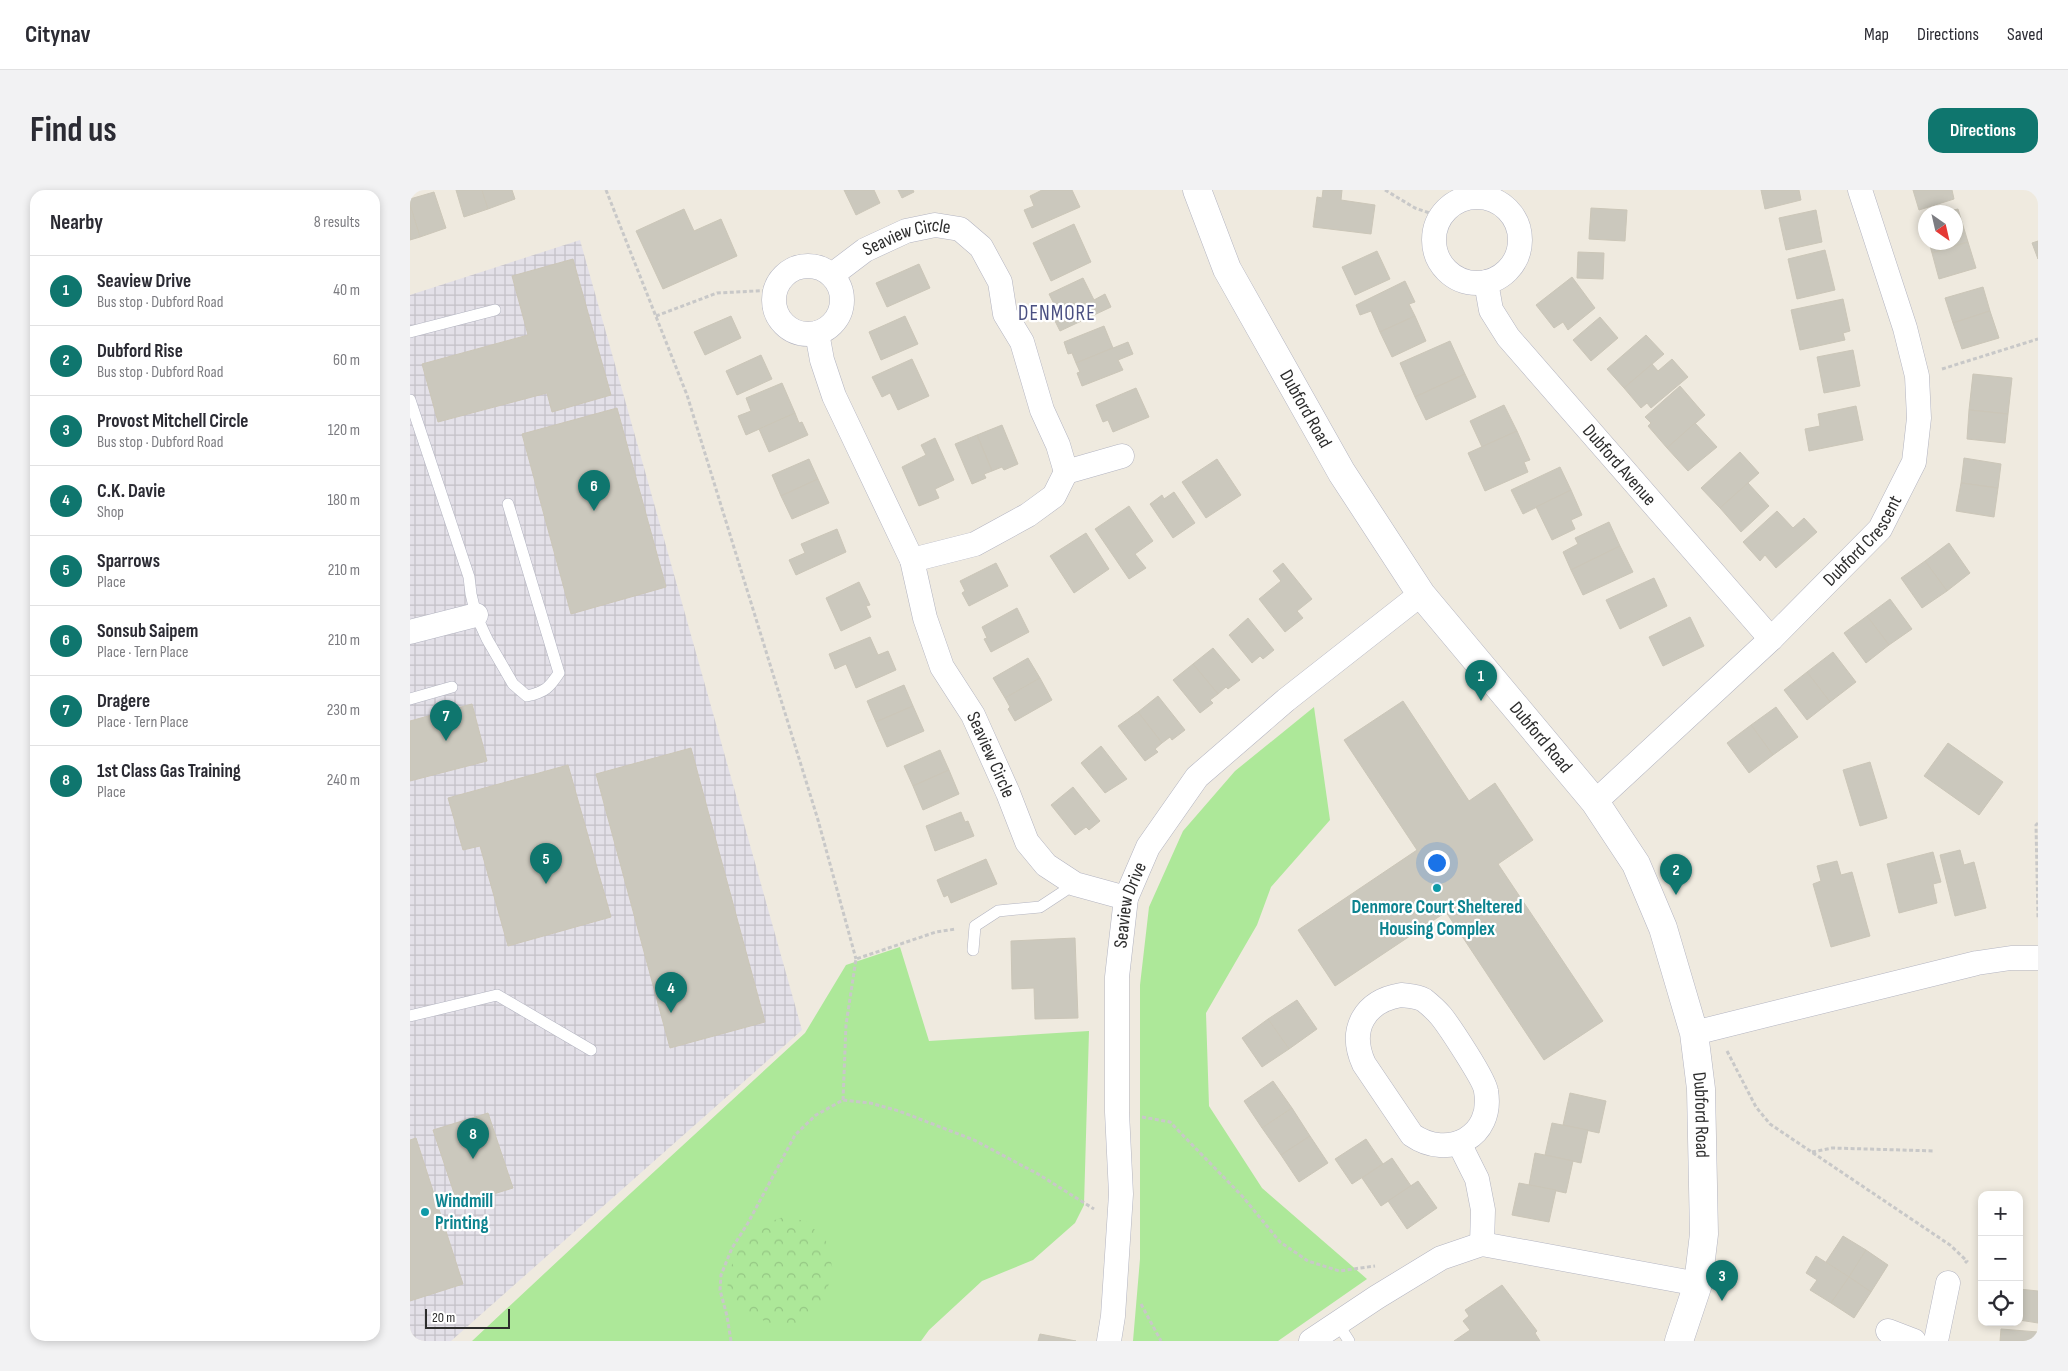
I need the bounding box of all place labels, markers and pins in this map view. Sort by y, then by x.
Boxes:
pin: 6 [578,470,610,511]
pin: 1 [1465,660,1497,701]
pin: 7 [430,700,462,741]
pin: 5 [530,843,562,884]
pin: 2 [1660,854,1692,895]
marker: Denmore Court Sheltered Housing Complex [1431,882,1443,894]
place label: Denmore Court Sheltered Housing Complex [1352,896,1523,941]
pin: 4 [655,972,687,1013]
pin: 8 [457,1118,489,1159]
place label: Windmill Printing [435,1190,493,1235]
marker: Windmill Printing [419,1206,431,1218]
pin: 3 [1706,1260,1738,1301]

